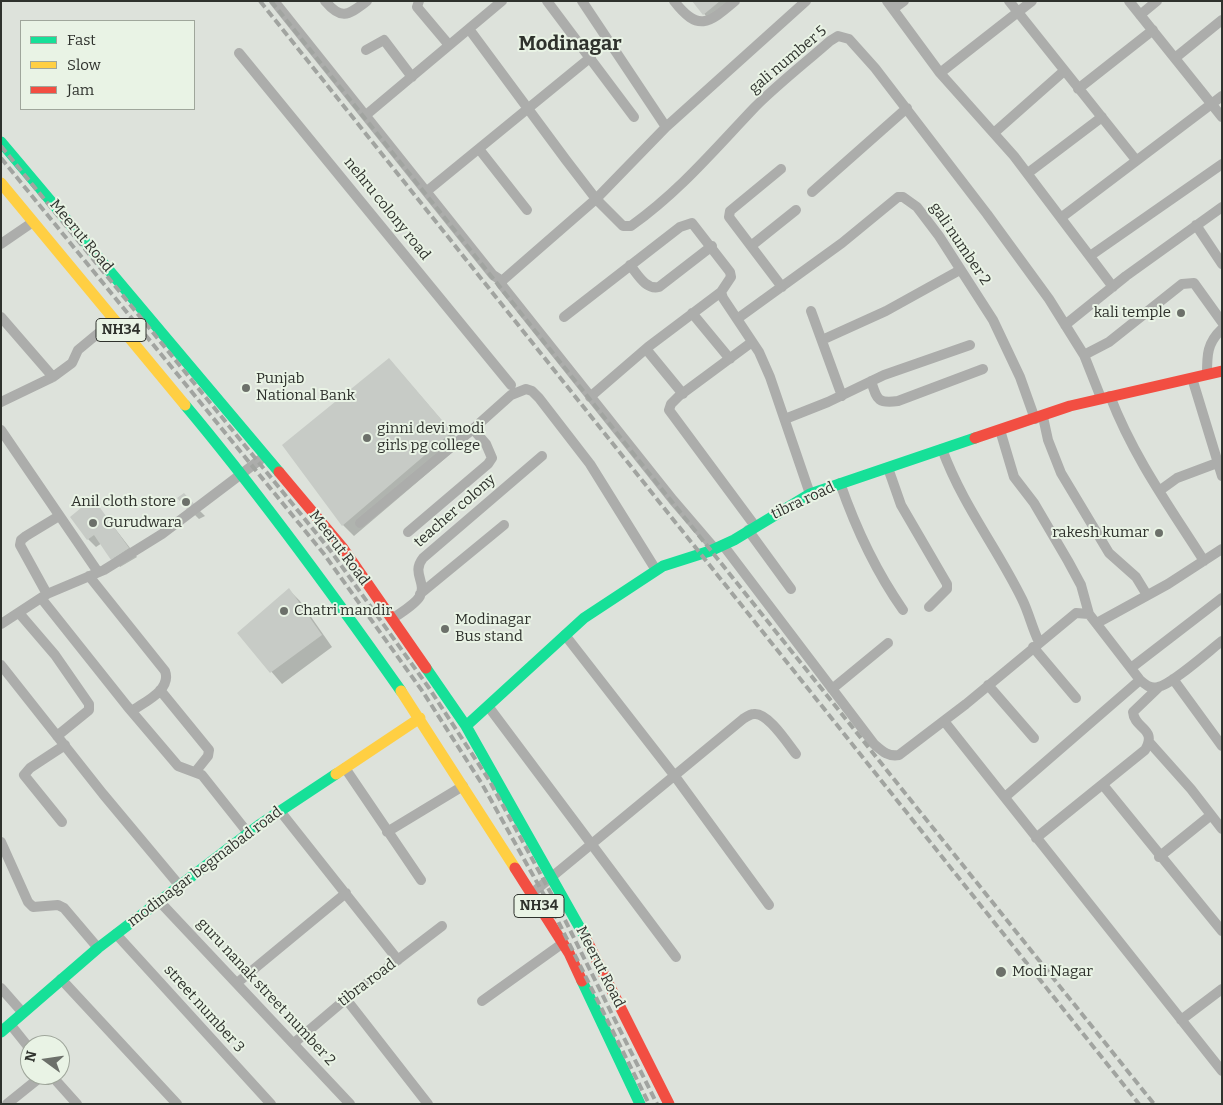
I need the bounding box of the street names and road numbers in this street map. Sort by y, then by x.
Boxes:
street label: gali number 5 [746,22,830,98]
street label: nehru colony road [340,154,434,264]
street label: Meerut Road [45,196,117,276]
street label: gali number 2 [926,199,994,289]
road number: NH34 [96,318,146,342]
street label: teacher colony [411,471,499,551]
street label: tibra road [768,478,838,524]
street label: Meerut Road [305,507,373,589]
street label: modinagar begmabad road [124,803,286,931]
road number: NH34 [514,894,564,918]
street label: guru nanak street number 2 [193,915,339,1069]
street label: Meerut Road [572,923,628,1011]
street label: tibra road [334,955,400,1011]
street label: street number 3 [160,961,248,1057]

